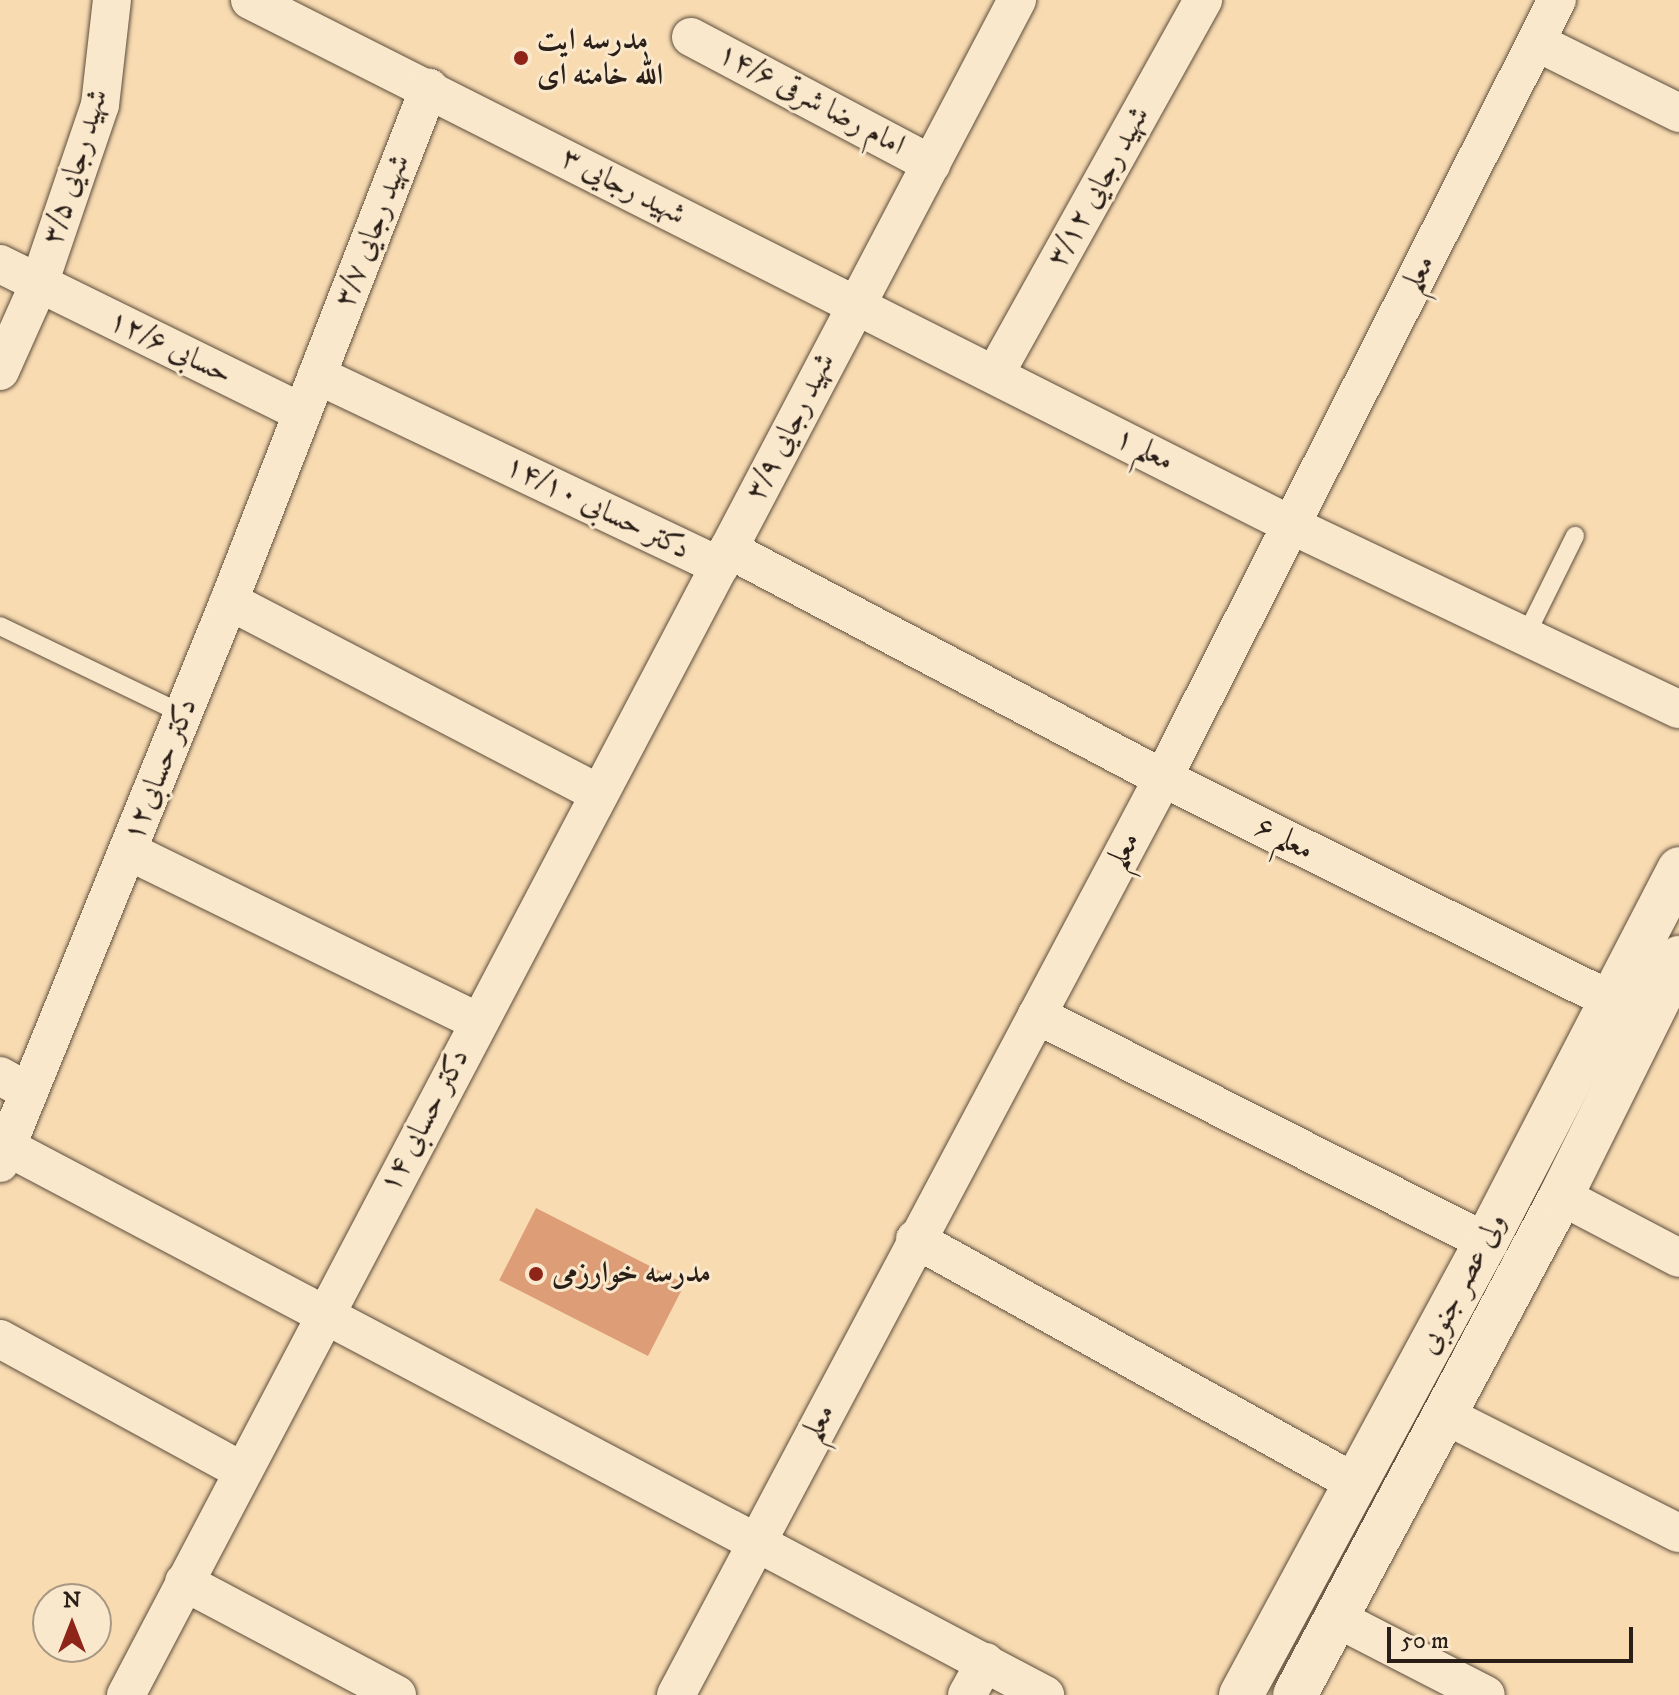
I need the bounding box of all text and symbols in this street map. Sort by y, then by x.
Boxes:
place label: مدرسه ایت الله خامنه ای [537,23,663,94]
street label: امام رضا شرقی ۱۴/۶ [711,36,911,164]
marker: مدرسه ایت الله خامنه ای [512,49,530,67]
street label: شهید رجایی ۳/۵ [35,85,117,249]
street label: شهید رجایی ۳/۱۲ [1040,100,1158,274]
street label: شهید رجایی ۳ [555,140,691,234]
street label: شهید رجایی ۳/۷ [327,150,419,312]
street label: معلم [1395,249,1443,299]
street label: حسابی ۱۲/۶ [102,303,238,393]
street label: شهید رجایی ۳/۹ [738,347,844,507]
street label: معلم ۱ [1109,420,1179,480]
street label: دکتر حسابی ۱۴/۱۰ [499,448,695,568]
street label: دکتر حسابی۱۲ [116,693,206,847]
street label: معلم ۶ [1249,809,1319,869]
street label: معلم [1099,826,1149,876]
street label: دکتر حسابی ۱۴ [372,1043,478,1199]
street label: ولی عصر جنوبی [1411,1207,1515,1361]
place label: مدرسه خوارزمی [552,1256,711,1292]
marker: مدرسه خوارزمی [527,1265,545,1283]
street label: معلم [794,1398,844,1448]
north arrow [32,1583,112,1663]
text: N [63,1587,81,1614]
scale bar [1391,1611,1637,1661]
text: 50 m [1401,1626,1449,1656]

